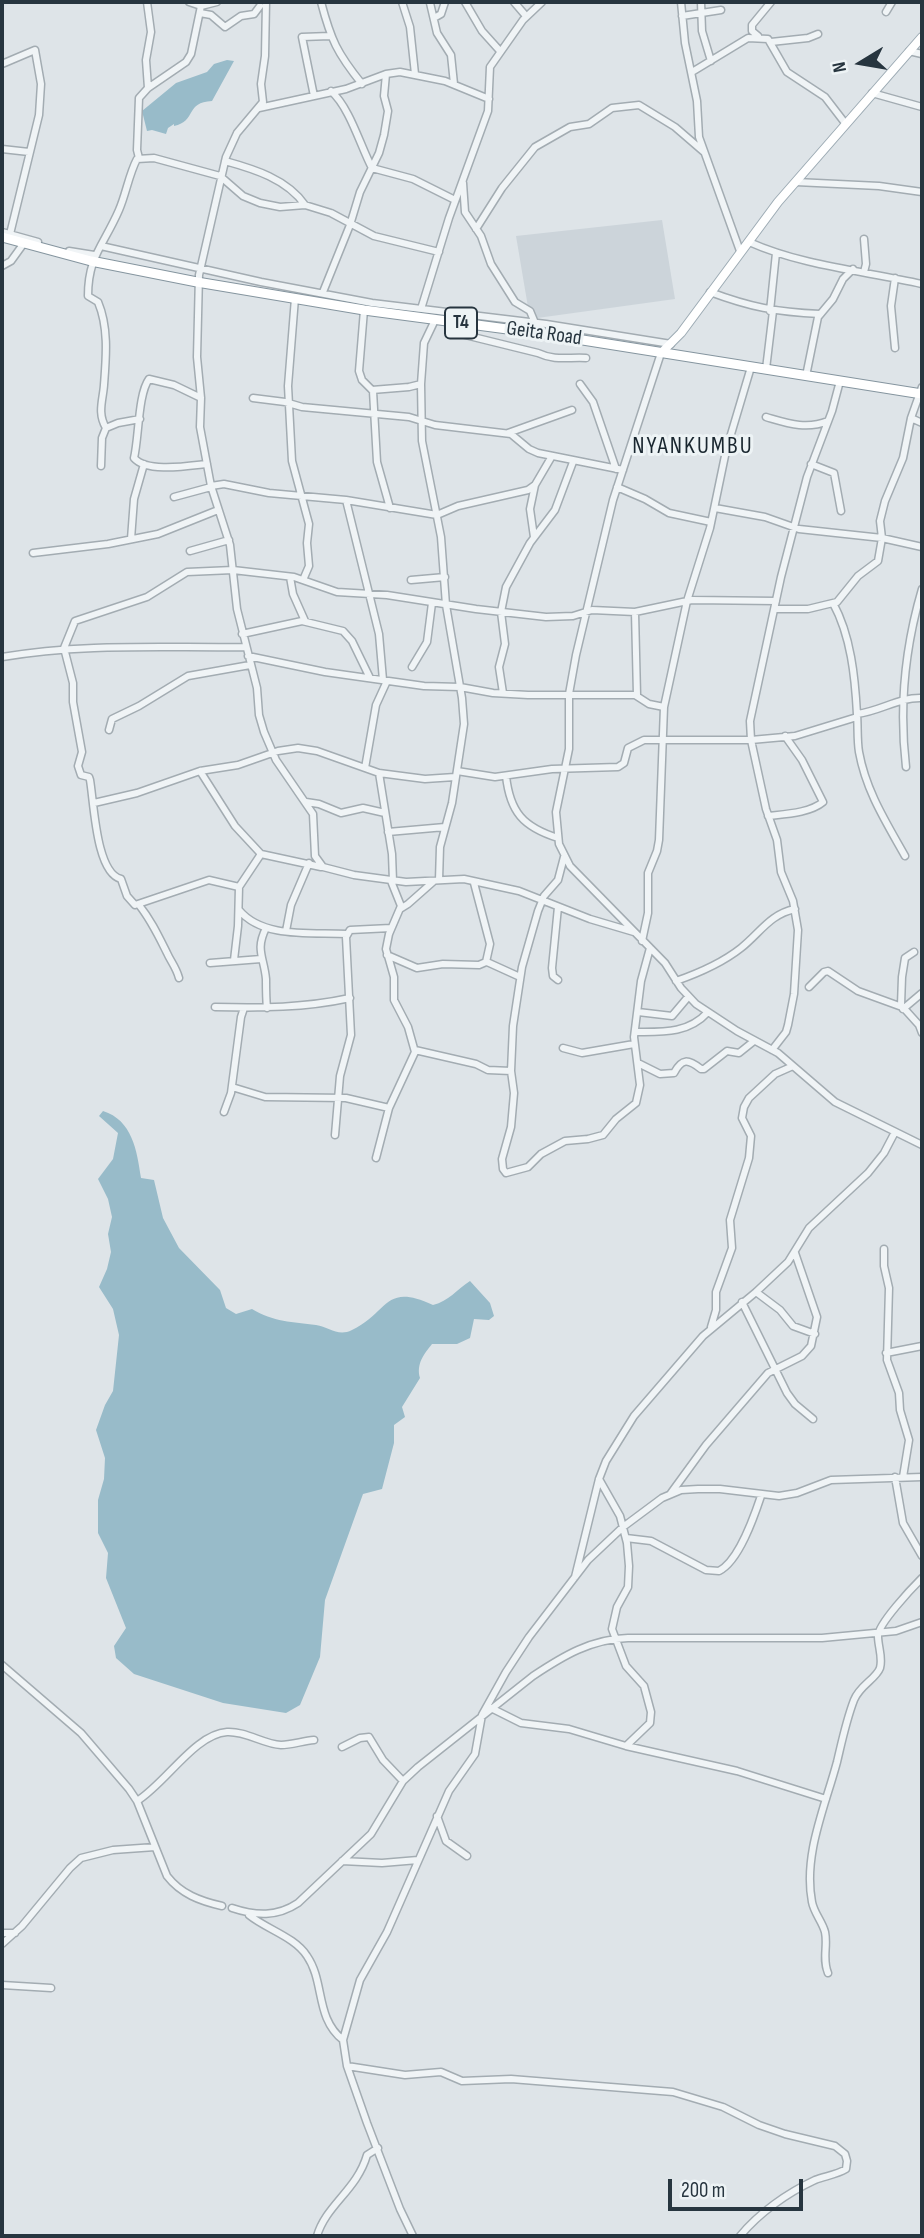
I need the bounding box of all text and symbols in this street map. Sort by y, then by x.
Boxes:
north arrow [826,28,896,98]
text: N [828,60,852,74]
road number: T4 [445,308,477,338]
street label: Geita Road [505,316,583,352]
district label: NYANKUMBU [633,433,753,461]
scale bar [672,2164,807,2208]
text: 200 m [681,2178,725,2203]

